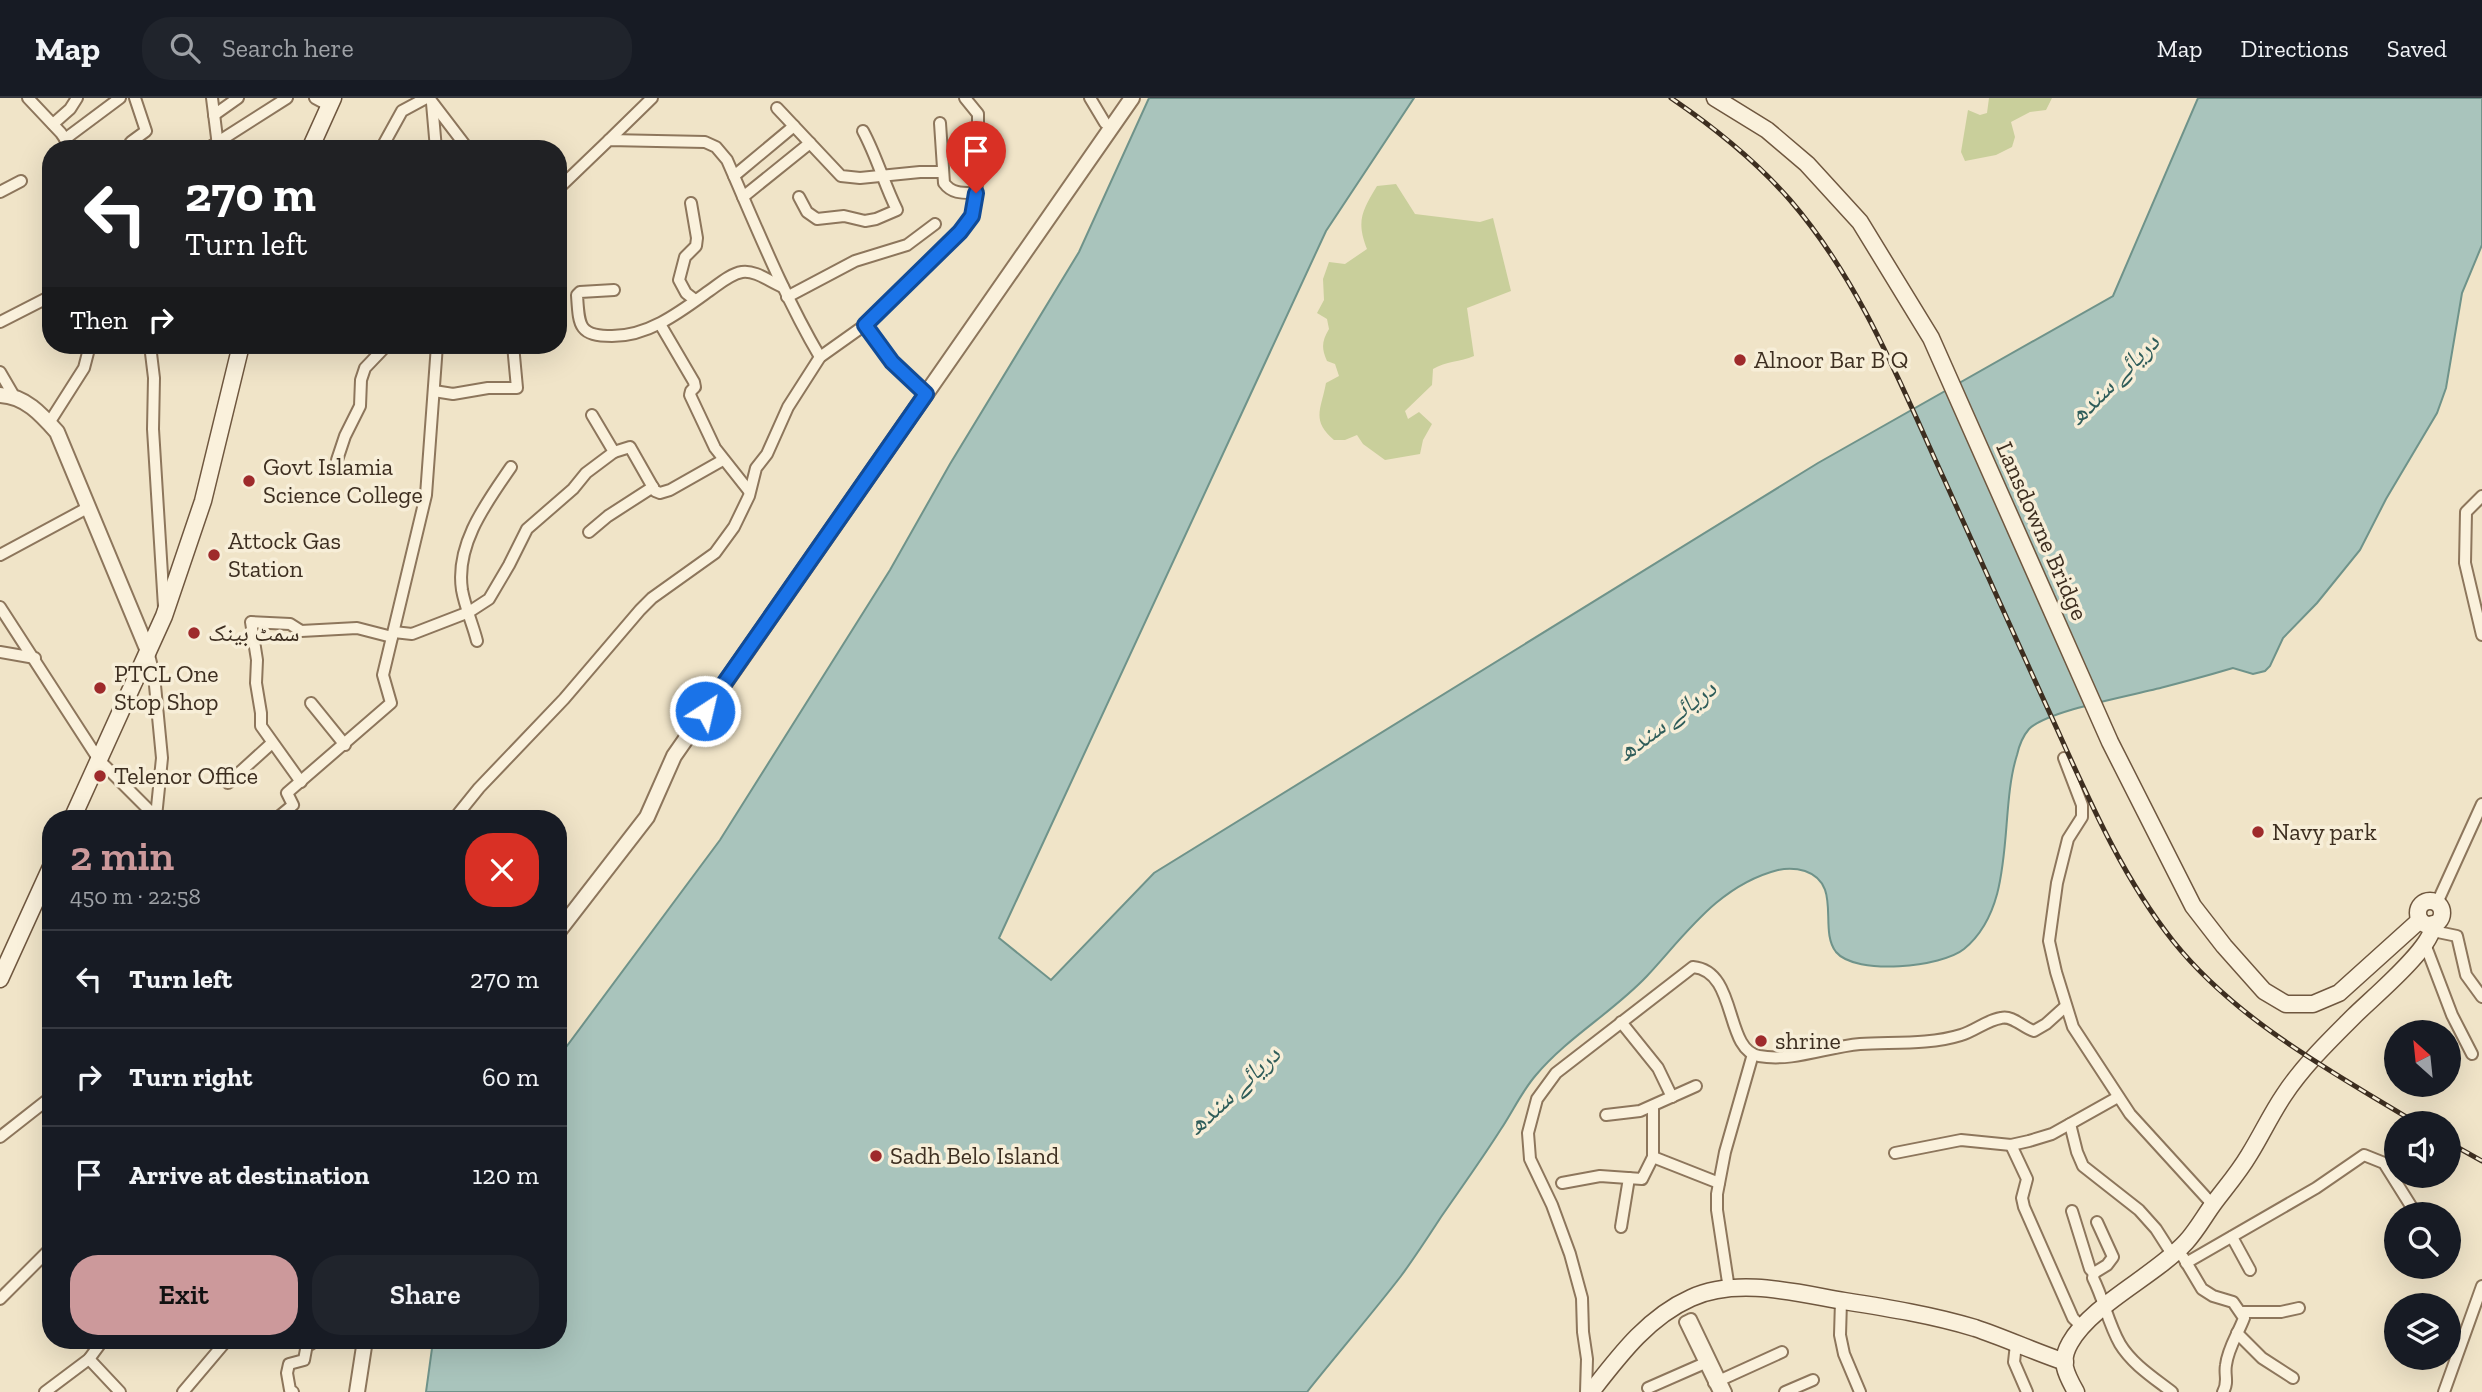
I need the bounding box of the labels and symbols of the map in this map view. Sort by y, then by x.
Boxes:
pin [946,121,1006,193]
water label: دریائے سندھ [2060,326,2166,432]
place label: Alnoor Bar B Q [1754,345,1908,374]
marker: Alnoor Bar B Q [1732,352,1748,368]
street label: Lansdowne Bridge [1990,437,2095,624]
place label: Govt Islamia Science College [263,452,423,509]
marker: Govt Islamia Science College [241,473,257,489]
place label: Attock Gas Station [228,526,341,583]
marker: Attock Gas Station [206,547,222,563]
place label: سمٹ بینک [208,618,300,647]
marker: سمٹ بینک [186,625,202,641]
place label: PTCL One Stop Shop [114,659,219,716]
water label: دریائے سندھ [1610,672,1723,768]
position arrow [668,674,742,748]
marker: PTCL One Stop Shop [92,680,108,696]
place label: Telenor Office [114,761,258,790]
marker: Telenor Office [92,768,108,784]
place label: Navy park [2272,817,2377,846]
marker: Navy park [2250,824,2266,840]
north arrow [2384,1020,2460,1097]
place label: shrine [1775,1026,1841,1055]
marker: shrine [1753,1033,1769,1049]
water label: دریائے سندھ [1179,1038,1287,1142]
place label: Sadh Belo Island [890,1141,1059,1170]
marker: Sadh Belo Island [868,1148,884,1164]

